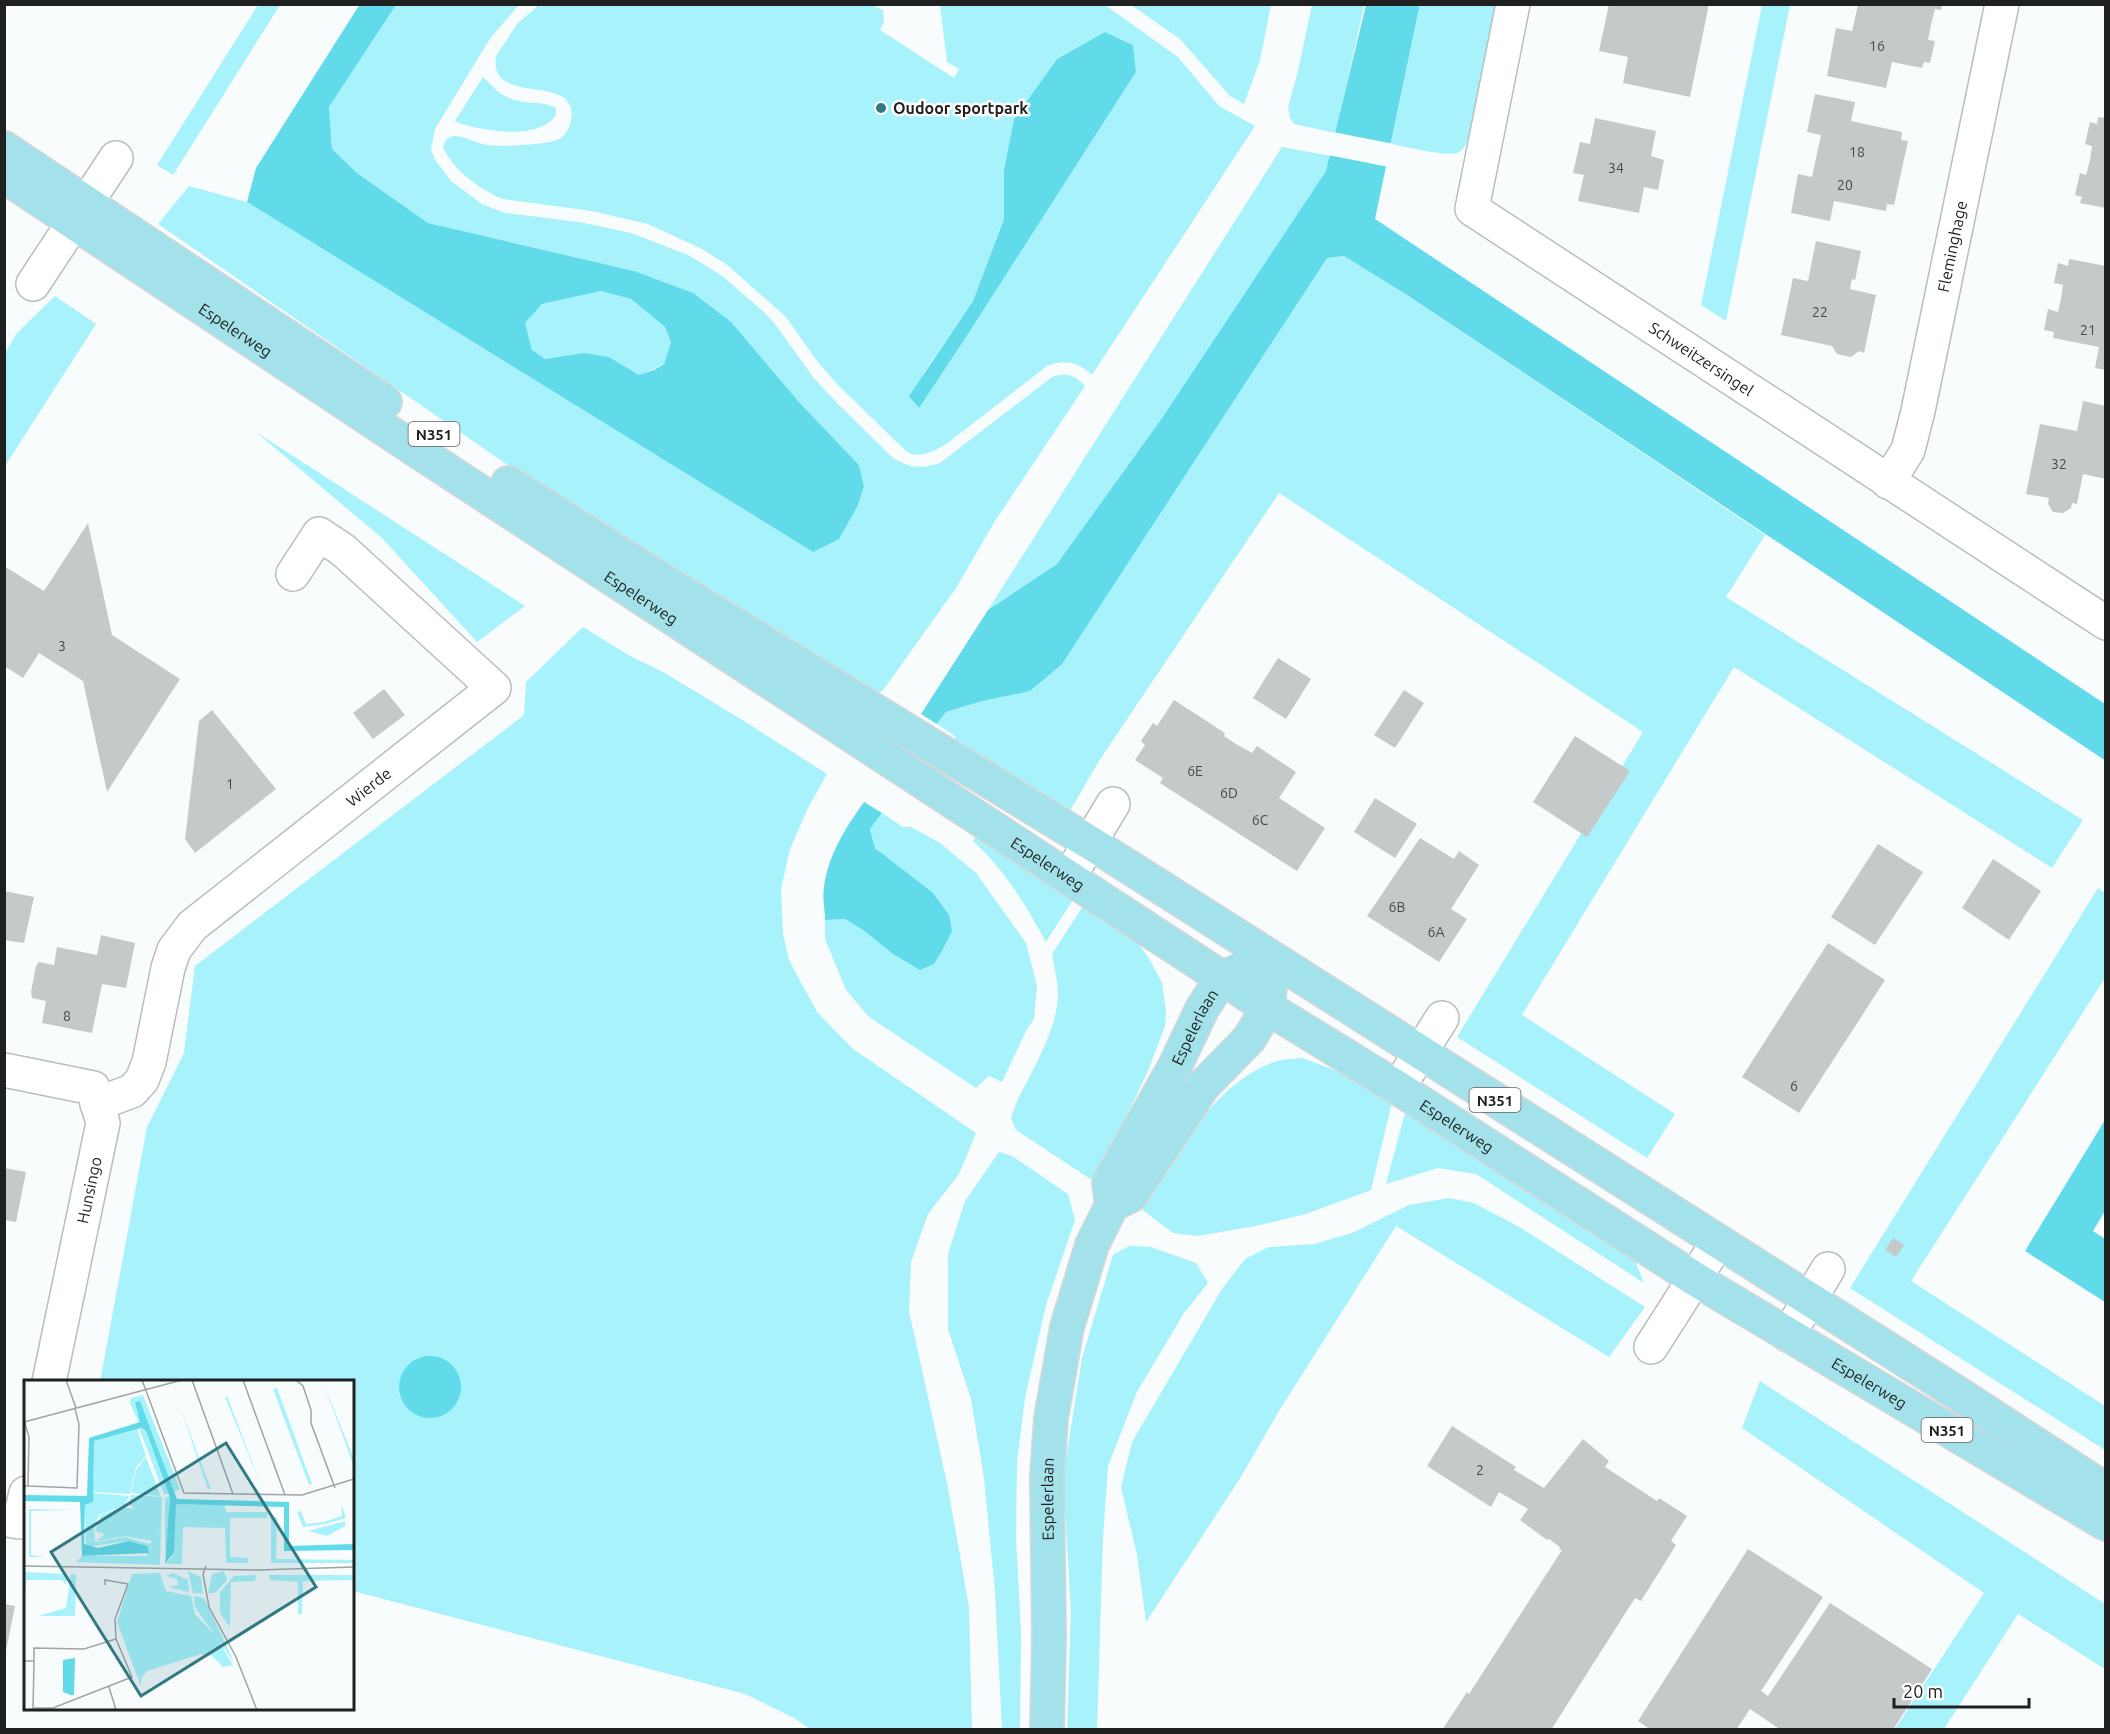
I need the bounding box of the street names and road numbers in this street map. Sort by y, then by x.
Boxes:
street label: Fleminghage [1934,199,1970,294]
street label: Espelerweg [196,299,275,361]
street label: Schweitzersingel [1646,318,1757,399]
road number: N351 [408,422,460,446]
street label: Espelerweg [601,567,681,628]
street label: Wierde [342,764,394,810]
street label: Espelerweg [1008,833,1088,894]
street label: Espelerlaan [1168,986,1221,1068]
road number: N351 [1470,1088,1520,1112]
street label: Espelerweg [1417,1096,1497,1156]
street label: Hunsingo [73,1155,105,1225]
street label: Espelerweg [1829,1354,1910,1412]
road number: N351 [1922,1418,1972,1442]
street label: Espelerlaan [1038,1457,1057,1541]

